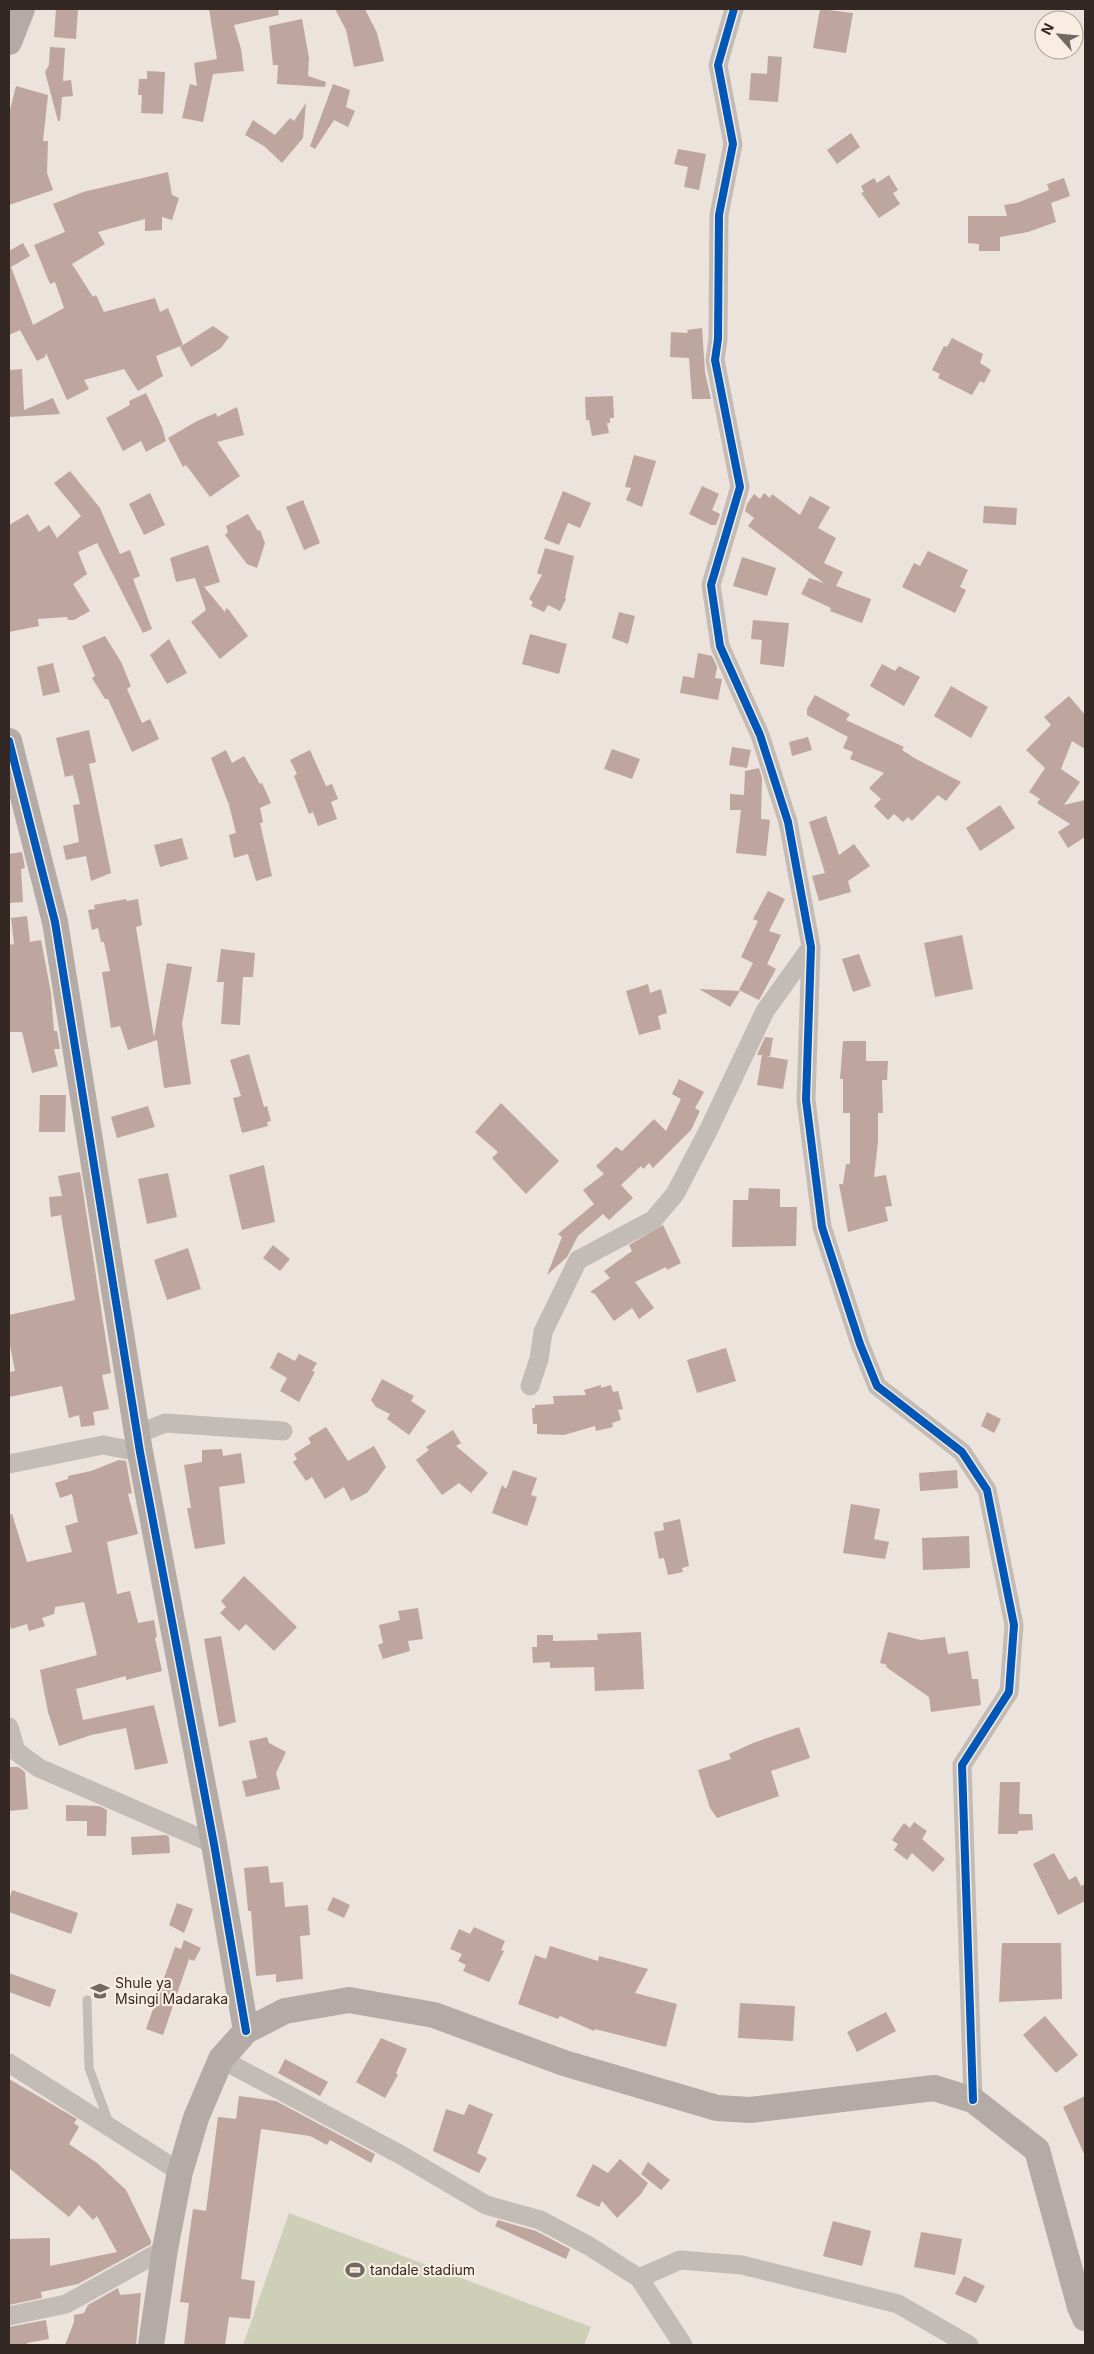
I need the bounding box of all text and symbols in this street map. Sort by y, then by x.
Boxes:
north arrow [1034,10,1084,60]
text: N [1037,20,1057,37]
place label: Shule ya Msingi Madaraka [115,1974,228,2007]
school or university icon: Shule ya Msingi Madaraka [89,1980,111,2002]
sports icon: tandale stadium [344,2259,366,2281]
place label: tandale stadium [370,2261,475,2278]

